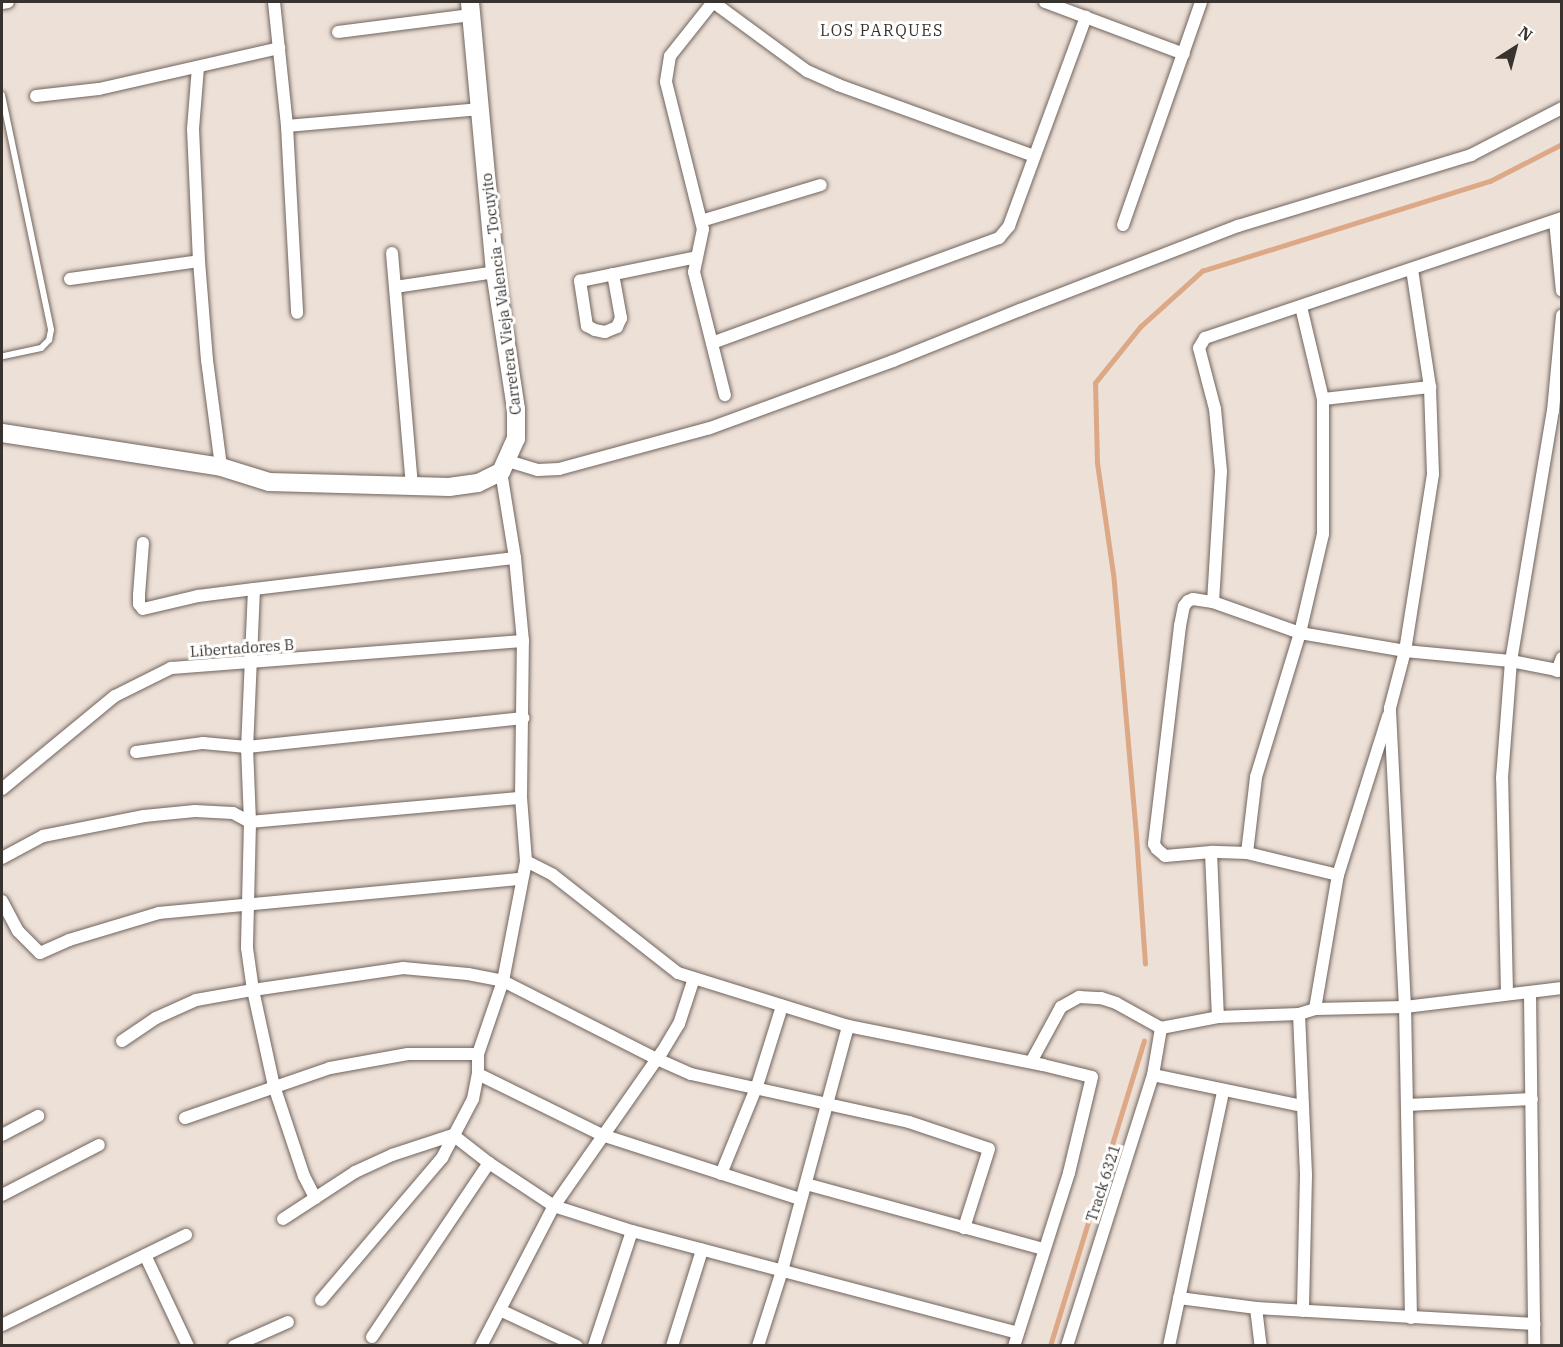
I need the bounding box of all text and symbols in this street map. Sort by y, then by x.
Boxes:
north arrow [1485,18,1545,78]
district label: LOS PARQUES [820,20,944,40]
text: N [1515,22,1537,45]
street label: Carretera Vieja Valencia - Tocuyito [477,172,525,416]
street label: Libertadores B [189,635,295,661]
street label: Track 6321 [1082,1142,1124,1224]

